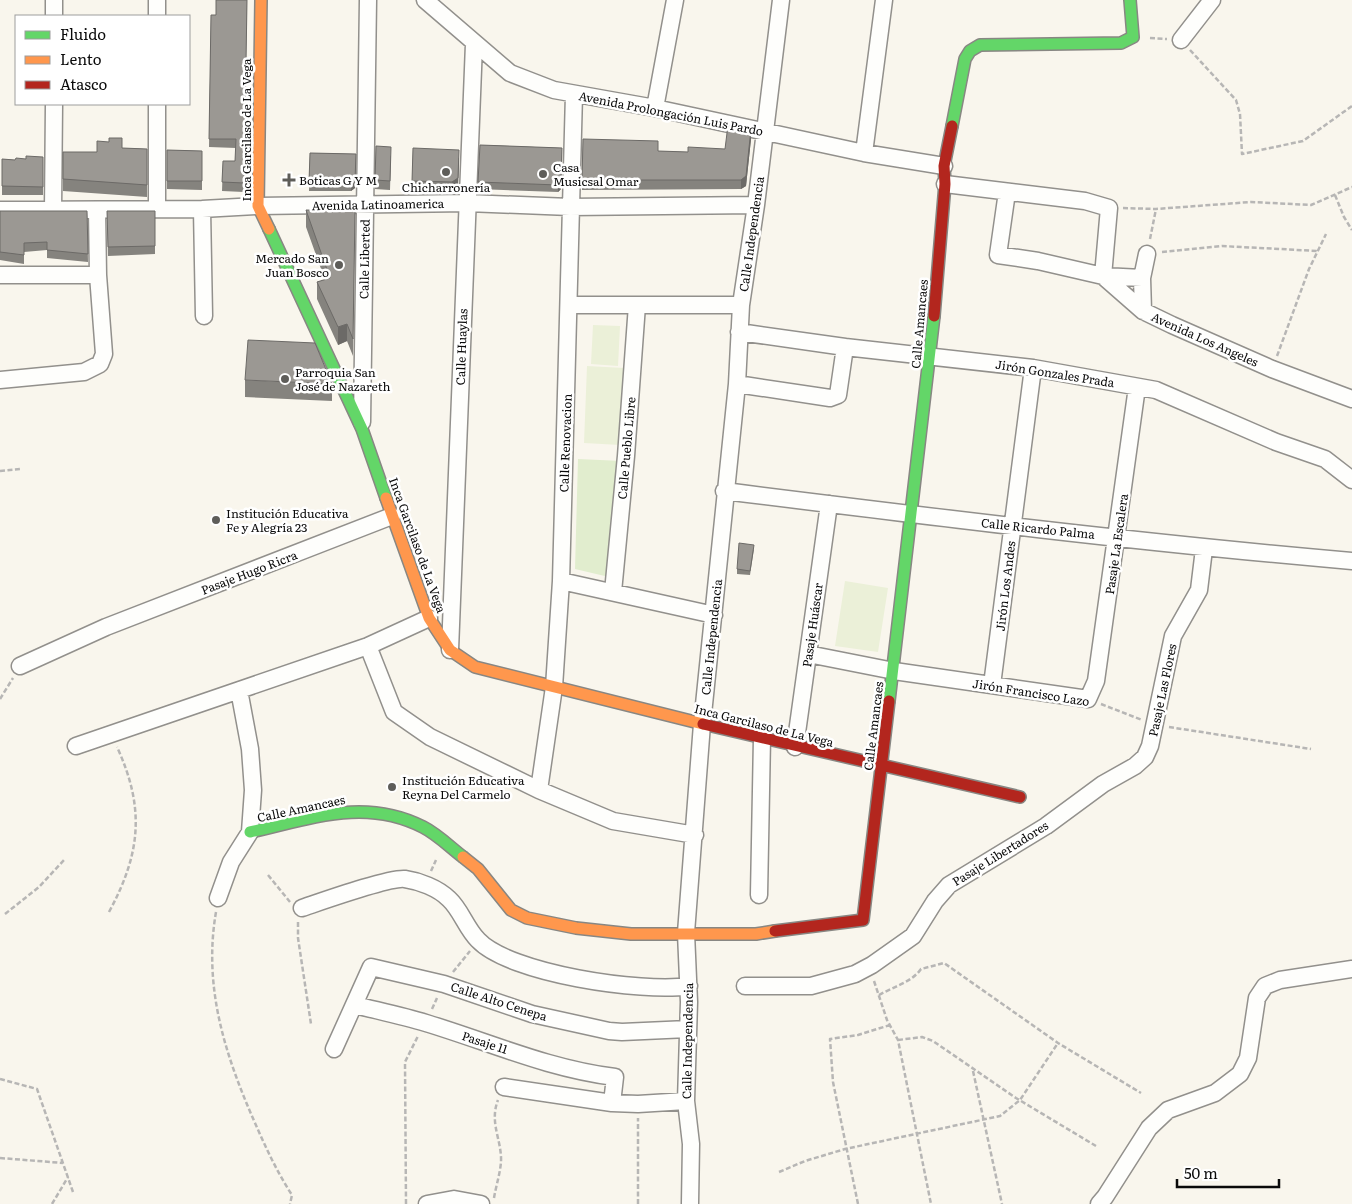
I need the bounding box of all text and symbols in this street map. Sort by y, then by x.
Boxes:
legend [15,15,190,105]
text: Fluido [60,22,106,45]
text: Lento [60,47,102,70]
street label: Inca Garcilaso de La Vega [237,58,255,202]
text: Atasco [60,72,107,95]
street label: Avenida Prolongación Luis Pardo [577,86,765,140]
place label: Casa Musicsal Omar [553,158,639,190]
marker: Chicharronería [440,166,452,178]
marker: Casa Musicsal Omar [537,168,549,180]
place label: Boticas G Y M [299,171,377,189]
marker: Boticas G Y M [283,174,295,186]
street label: Calle Independencia [734,175,768,293]
place label: Chicharronería [402,178,491,196]
street label: Avenida Latinoamerica [312,194,445,214]
street label: Calle Liberted [354,218,374,299]
place label: Mercado San Juan Bosco [255,249,329,281]
marker: Mercado San Juan Bosco [333,259,345,271]
street label: Calle Amancaes [906,278,932,369]
street label: Avenida Los Angeles [1149,307,1262,371]
street label: Calle Huaylas [451,308,471,386]
street label: Jirón Gonzales Prada [994,355,1116,391]
place label: Parroquia San José de Nazareth [295,363,390,395]
marker: Parroquia San José de Nazareth [279,373,291,385]
street label: Calle Renovacion [554,393,576,493]
street label: Calle Pueblo Libre [613,396,639,500]
street label: Inca Garcilaso de La Vega [385,475,451,616]
street label: Pasaje La Escalera [1100,492,1132,596]
place label: Institución Educativa Fe y Alegría 23 [226,504,349,536]
street label: Calle Ricardo Palma [980,513,1096,543]
marker: Institución Educativa Fe y Alegría 23 [210,514,222,526]
street label: Jirón Los Andes [991,539,1020,632]
street label: Pasaje Hugo Ricra [198,545,300,599]
street label: Calle Independencia [696,578,726,696]
street label: Pasaje Huáscar [797,581,827,668]
street label: Pasaje Las Flores [1143,641,1181,738]
street label: Jirón Francisco Lazo [971,674,1091,710]
street label: Calle Amancaes [859,680,887,772]
street label: Inca Garcilaso de La Vega [692,699,836,751]
place label: Institución Educativa Reyna Del Carmelo [402,771,525,803]
marker: Institución Educativa Reyna Del Carmelo [386,781,398,793]
street label: Calle Amancaes [255,790,347,826]
street label: Pasaje Libertadores [948,816,1052,890]
street label: Calle Alto Cenepa [448,977,550,1025]
street label: Calle Independencia [677,982,697,1099]
street label: Pasaje 11 [460,1026,510,1058]
scale bar [1177,1156,1280,1188]
text: 50 m [1184,1161,1218,1184]

